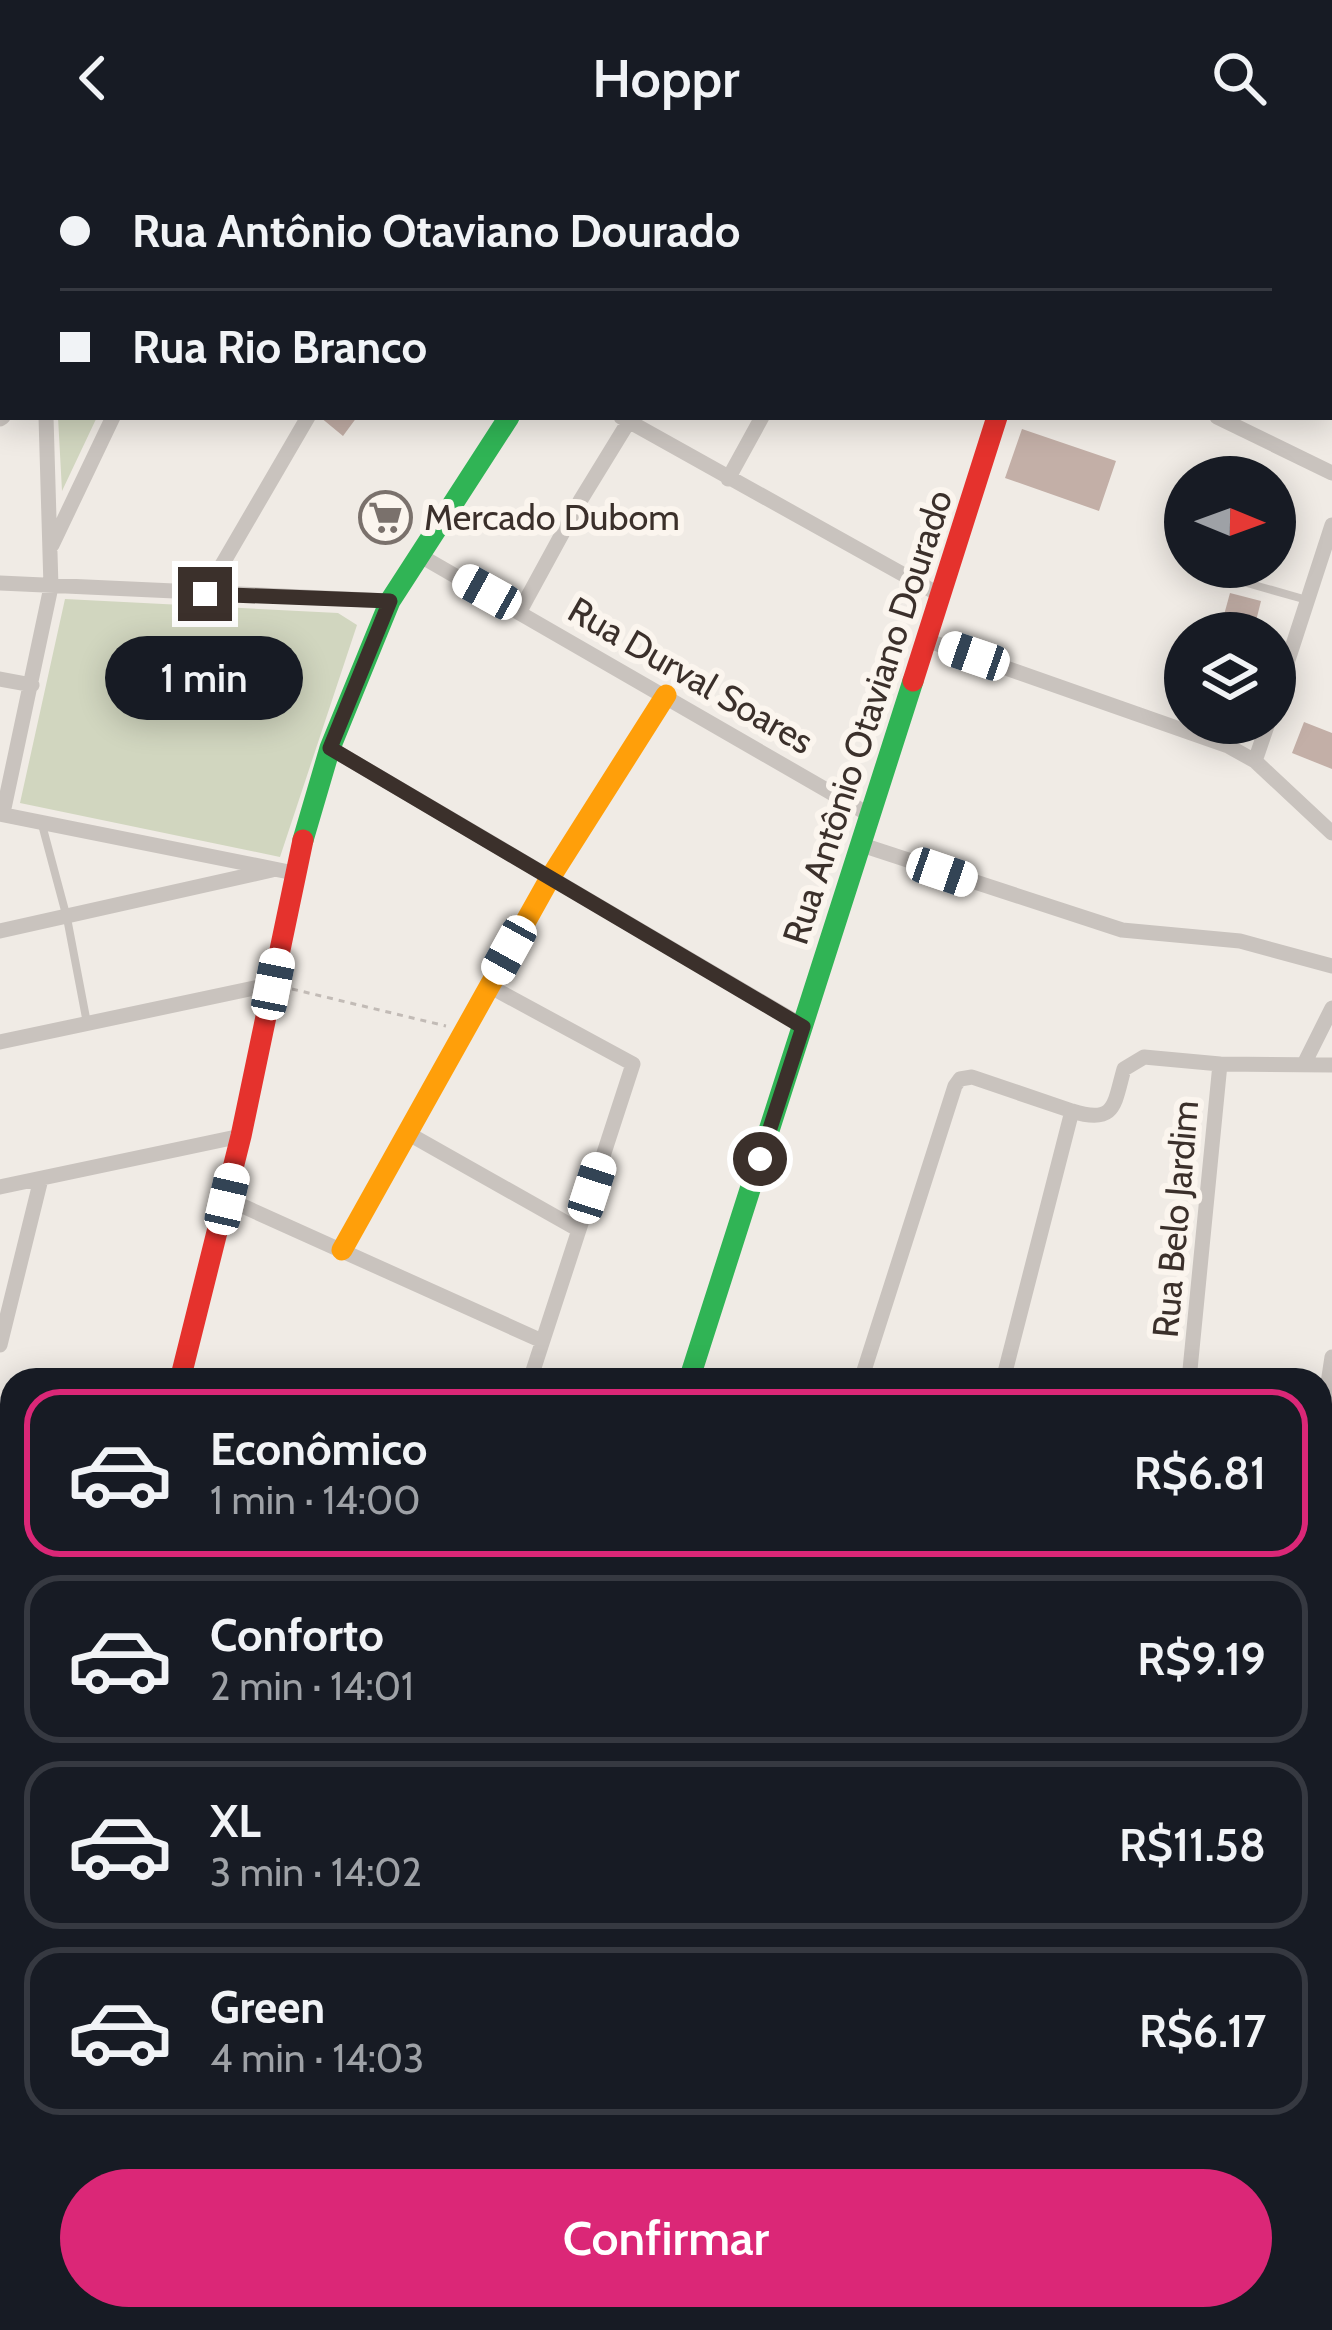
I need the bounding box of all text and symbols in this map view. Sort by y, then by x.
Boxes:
icon: back [60,45,126,111]
text: Hoppr [592,45,740,111]
icon: search [1206,45,1272,111]
text: Rua Antônio Otaviano Dourado [132,204,740,258]
text: Rua Rio Branco [132,320,427,374]
north arrow [1164,456,1296,588]
map controls [1164,456,1296,744]
street label: Rua Antônio Otaviano Dourado [773,484,961,950]
supermarket icon: Mercado Dubom [357,489,413,545]
place label: Mercado Dubom [424,495,680,539]
car [447,559,527,625]
route end [178,567,232,621]
street label: Rua Durval Soares [561,587,821,763]
button: layers [1164,612,1296,744]
car [934,627,1014,685]
callout: 1 min [106,636,304,720]
text: 1 min [160,654,248,702]
car [902,843,982,901]
car [476,910,542,990]
car [248,945,298,1023]
street label: Rua Belo Jardim [1143,1099,1207,1339]
route start [733,1132,787,1186]
car [564,1148,620,1228]
car [201,1160,253,1238]
icon: car [66,1419,174,1527]
text: Econômico [210,1422,427,1476]
text: R$6.81 [1134,1446,1266,1500]
text: 1 min · 14:00 [210,1476,420,1524]
icon: car [66,1605,174,1713]
text: Conforto [210,1608,384,1662]
text: R$9.19 [1137,1632,1266,1686]
text: 2 min · 14:01 [210,1662,414,1710]
icon: car [66,1791,174,1899]
text: XL [210,1794,261,1848]
text: R$11.58 [1119,1818,1266,1872]
text: 3 min · 14:02 [210,1848,422,1896]
icon: car [66,1977,174,2085]
text: Green [210,1980,325,2034]
text: R$6.17 [1139,2004,1266,2058]
text: 4 min · 14:03 [210,2034,424,2082]
button: Confirmar [60,2169,1272,2307]

